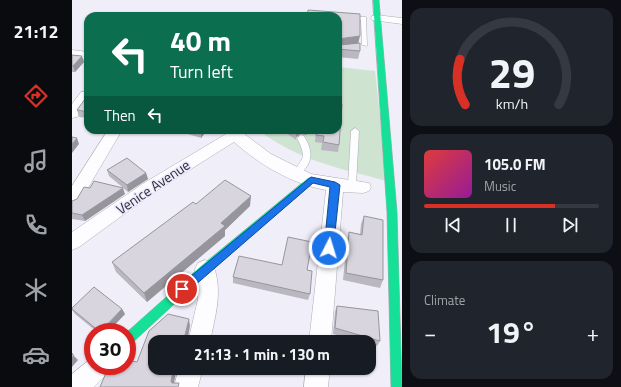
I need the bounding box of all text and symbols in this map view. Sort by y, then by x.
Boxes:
text: 21:12 [14,18,58,45]
text: 40 m [170,19,231,62]
icon: left [104,28,156,80]
text: 29 [488,41,535,104]
text: Turn left [170,58,233,85]
icon: directions [22,82,50,110]
text: km/h [495,93,528,115]
text: Then [104,104,136,127]
icon: left [144,104,166,126]
icon: music [22,147,50,175]
text: 105.0 FM [484,153,546,176]
street label: Venice Avenue [111,154,194,219]
text: Music [484,176,516,196]
icon: phone [22,211,50,239]
icon: previous [442,214,464,236]
icon: pause [500,214,522,236]
icon: next [559,214,581,236]
position arrow [308,227,350,269]
pin [165,272,199,306]
icon: climate [22,276,50,304]
icon: arrive [171,278,193,300]
text: Climate [424,290,465,310]
text: 19° [486,309,537,355]
text: − [424,316,436,350]
text: + [587,316,599,350]
speed limit sign: 30 [84,323,136,375]
icon: car [22,341,50,369]
text: 21:13 · 1 min · 130 m [194,343,330,366]

